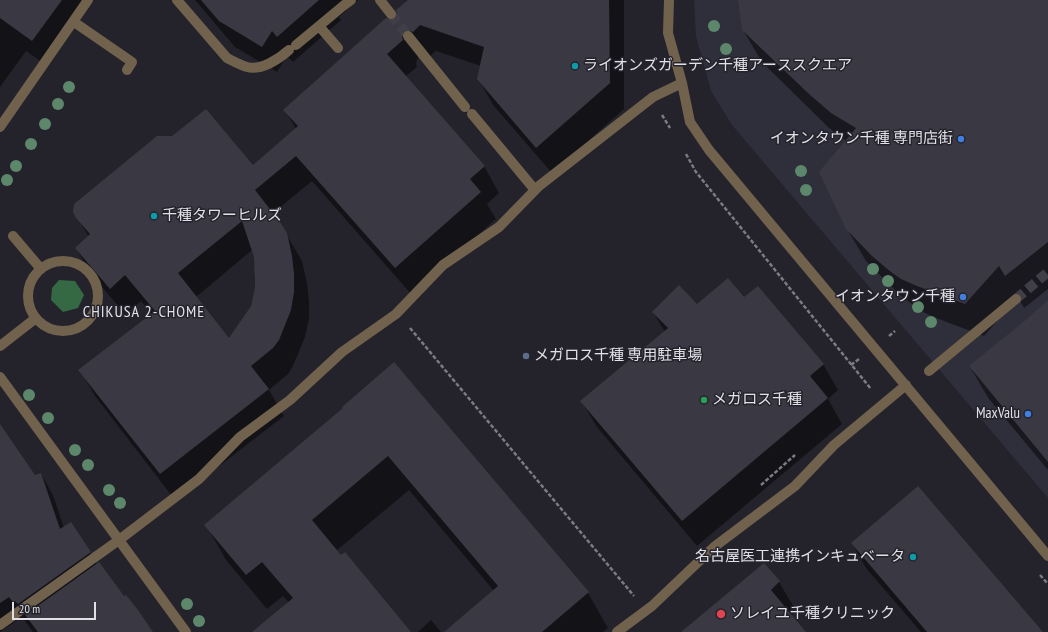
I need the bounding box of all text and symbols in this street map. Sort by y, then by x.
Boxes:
place label: ライオンズガーデン千種アーススクエア [583,57,852,75]
marker: ライオンズガーデン千種アーススクエア [570,61,580,71]
place label: イオンタウン千種 専門店街 [770,130,953,148]
marker: イオンタウン千種 専門店街 [956,134,966,144]
place label: 千種タワーヒルズ [162,207,282,225]
marker: 千種タワーヒルズ [149,211,159,221]
place label: イオンタウン千種 [835,288,955,306]
marker: イオンタウン千種 [958,292,968,302]
district label: CHIKUSA 2-CHOME [83,302,205,322]
place label: メガロス千種 専用駐車場 [534,347,702,365]
marker: メガロス千種 専用駐車場 [521,351,531,361]
place label: メガロス千種 [712,391,802,409]
marker: メガロス千種 [699,395,709,405]
place label: MaxValu [976,405,1020,423]
marker: MaxValu [1023,409,1033,419]
place label: 名古屋医工連携インキュベータ [695,548,905,566]
marker: 名古屋医工連携インキュベータ [908,552,918,562]
scale bar [14,594,98,620]
text: 20 m [19,601,40,616]
place label: ソレイユ千種クリニック [730,605,895,623]
marker: ソレイユ千種クリニック [715,608,727,620]

